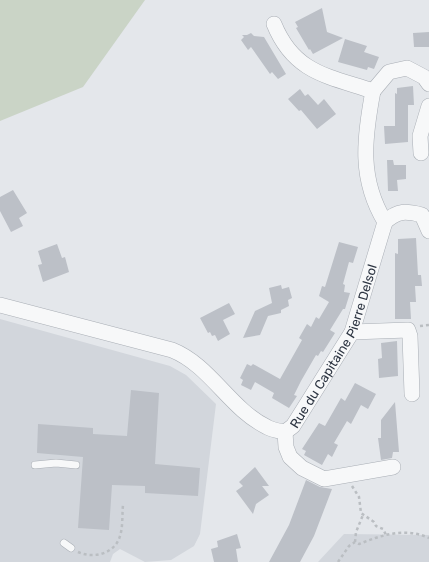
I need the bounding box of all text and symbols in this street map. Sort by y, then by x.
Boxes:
street label: Rue du Capitaine Pierre Delsol [287,263,380,431]

